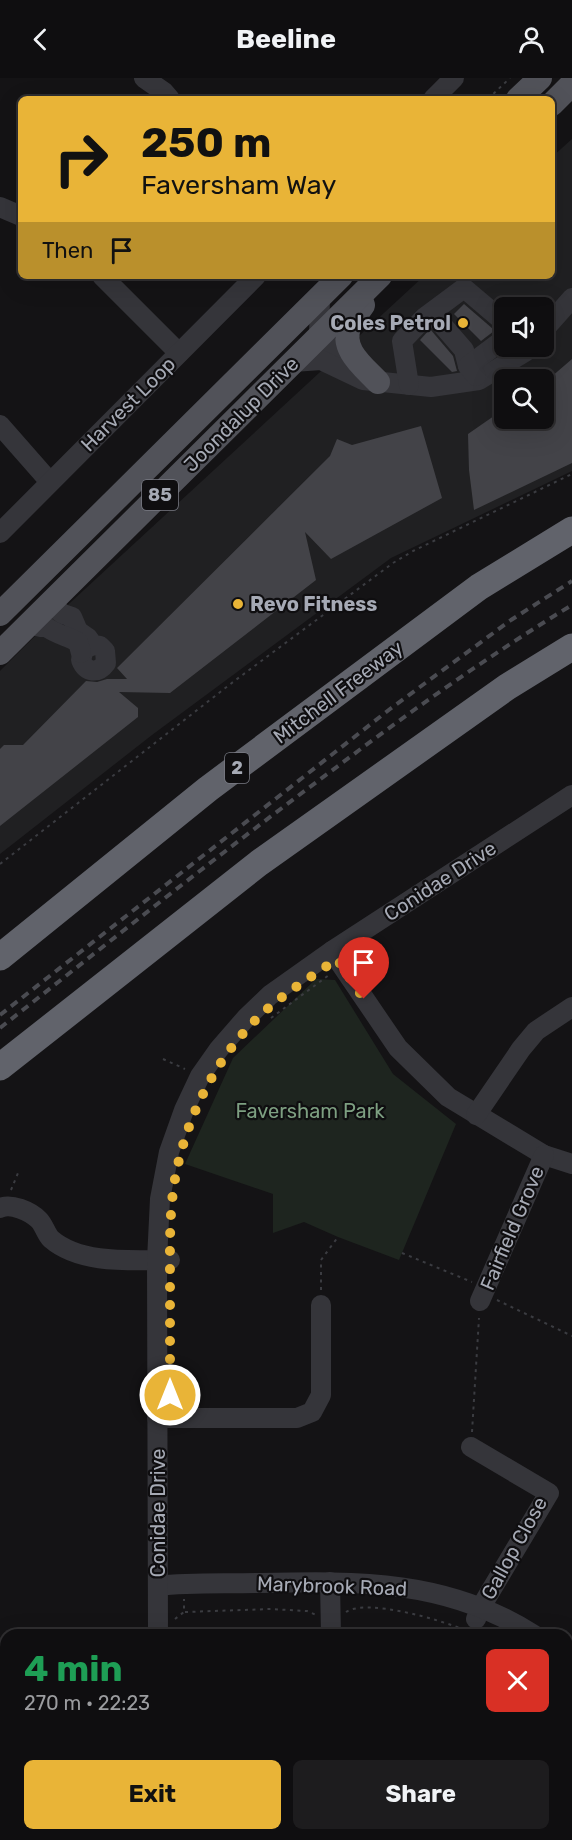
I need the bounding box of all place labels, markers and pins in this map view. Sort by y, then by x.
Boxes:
place label: Coles Petrol [330,311,451,335]
marker: Coles Petrol [456,316,470,330]
place label: Revo Fitness [250,592,377,616]
marker: Revo Fitness [231,597,245,611]
pin [338,937,389,999]

